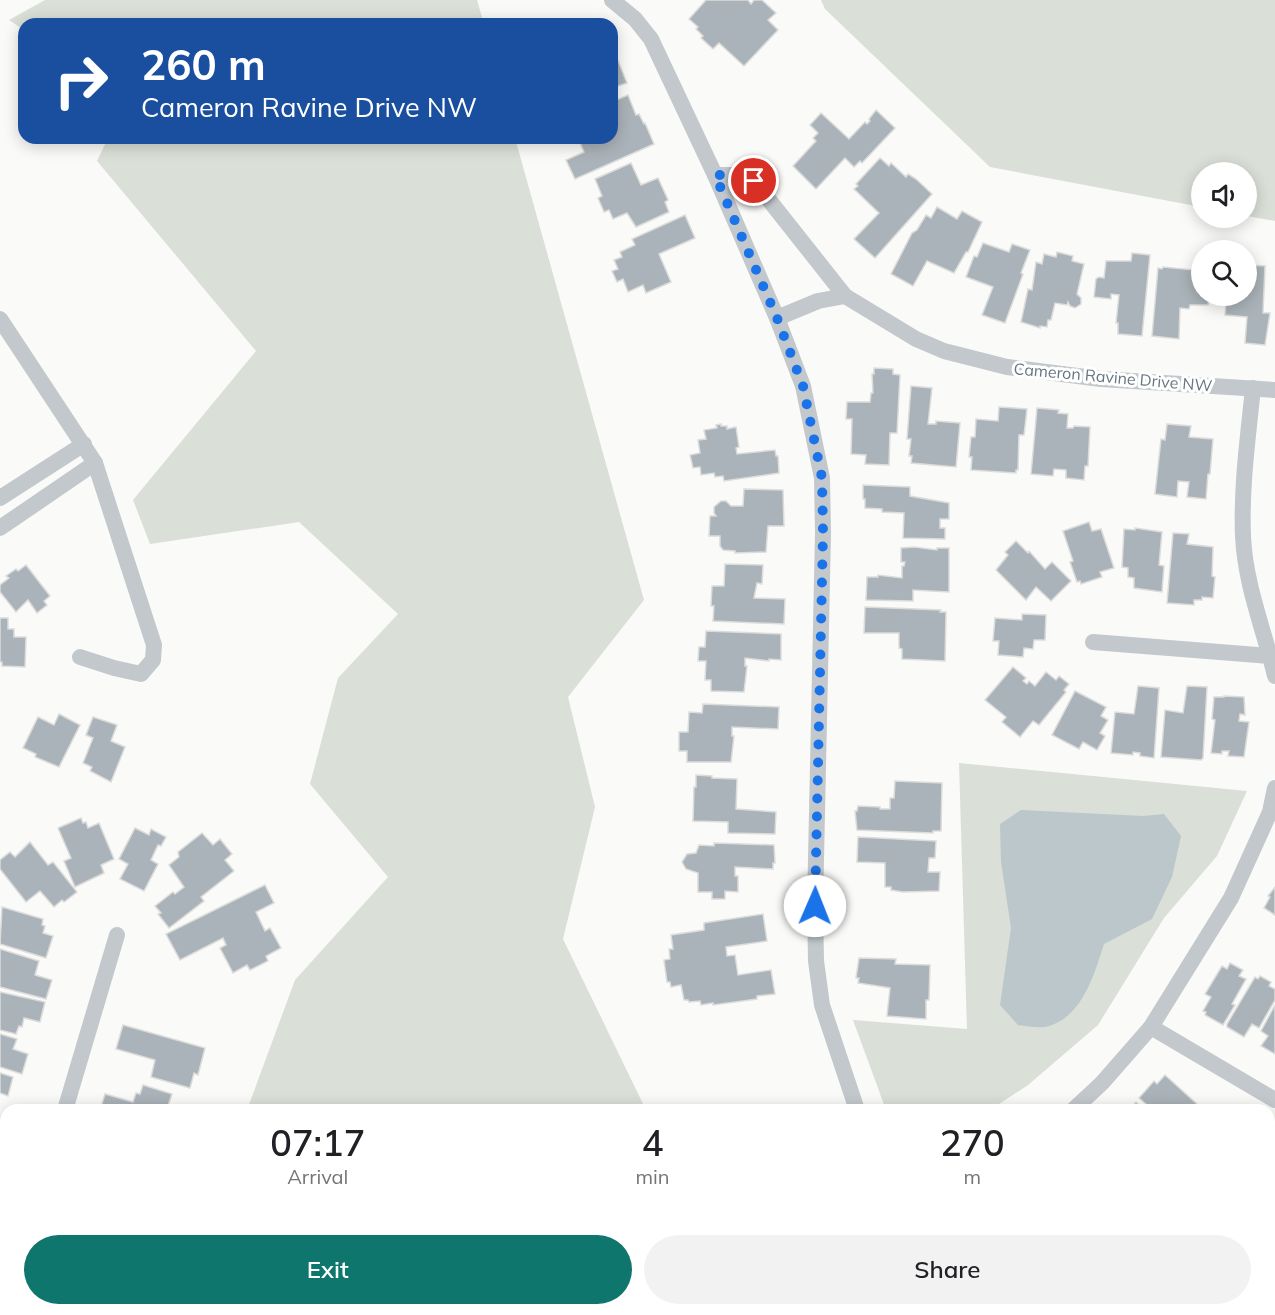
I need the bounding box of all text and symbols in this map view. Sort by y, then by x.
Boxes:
text: 260 m [141,38,266,91]
icon: right [42,42,120,120]
text: Cameron Ravine Drive NW [141,90,477,124]
pin [728,155,779,206]
map controls [1191,162,1257,306]
button: sound [1191,162,1257,228]
icon: arrive [737,164,770,197]
button: search [1191,240,1257,306]
street label: Cameron Ravine Drive NW [1013,358,1213,396]
position arrow [783,874,847,938]
text: 07:17 [270,1120,365,1165]
text: 4 [642,1120,663,1165]
text: 270 [940,1120,1005,1165]
text: Arrival [287,1164,348,1189]
text: min [636,1164,670,1189]
text: m [964,1164,981,1189]
button: Exit [24,1235,632,1304]
button: Share [644,1235,1251,1304]

